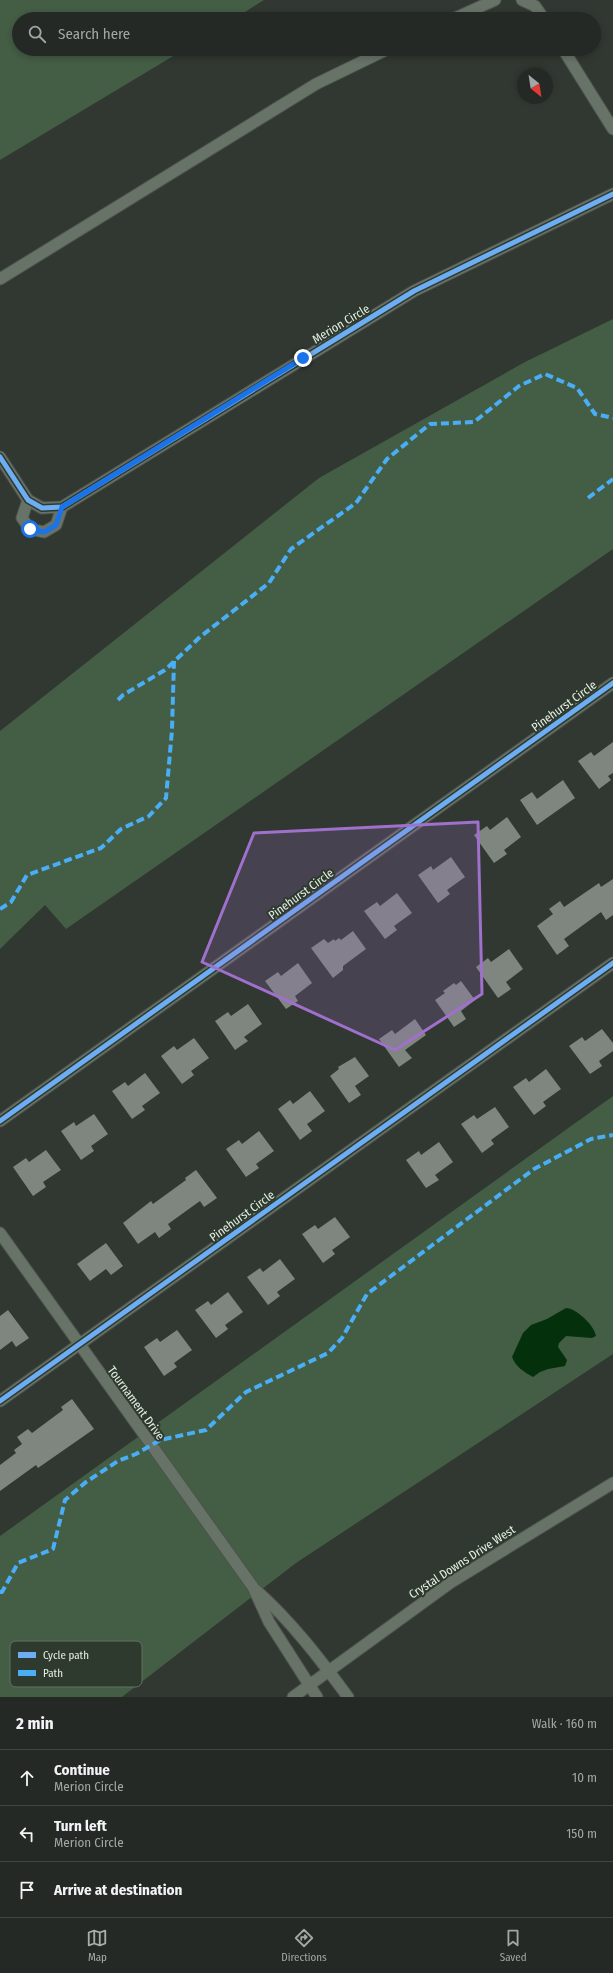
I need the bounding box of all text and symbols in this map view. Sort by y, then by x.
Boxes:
search box [12,12,601,56]
icon: search [26,23,48,45]
text: Search here [58,25,130,43]
north arrow [517,68,553,104]
street label: Merion Circle [310,301,372,347]
route end [294,349,312,367]
route start [21,520,39,538]
street label: Pinehurst Circle [529,678,599,734]
street label: Pinehurst Circle [266,866,336,922]
street label: Pinehurst Circle [207,1188,277,1244]
street label: Tournament Drive [105,1363,167,1443]
street label: Crystal Downs Drive West [406,1522,518,1602]
legend [10,1641,142,1687]
text: Cycle path [43,1649,89,1662]
text: Path [43,1667,63,1680]
text: 2 min [16,1713,54,1734]
text: Walk · 160 m [532,1716,597,1731]
text: Continue [54,1761,110,1779]
icon: ahead [16,1767,38,1789]
text: 10 m [572,1770,597,1785]
text: Merion Circle [54,1779,124,1794]
text: Turn left [54,1817,107,1835]
icon: left [16,1823,38,1845]
text: 150 m [566,1826,597,1841]
text: Merion Circle [54,1835,124,1850]
icon: arrive [16,1879,38,1901]
text: Arrive at destination [54,1881,182,1899]
tab: Map [86,1927,108,1964]
tab: Directions [281,1927,327,1964]
tab: Saved [500,1927,527,1964]

